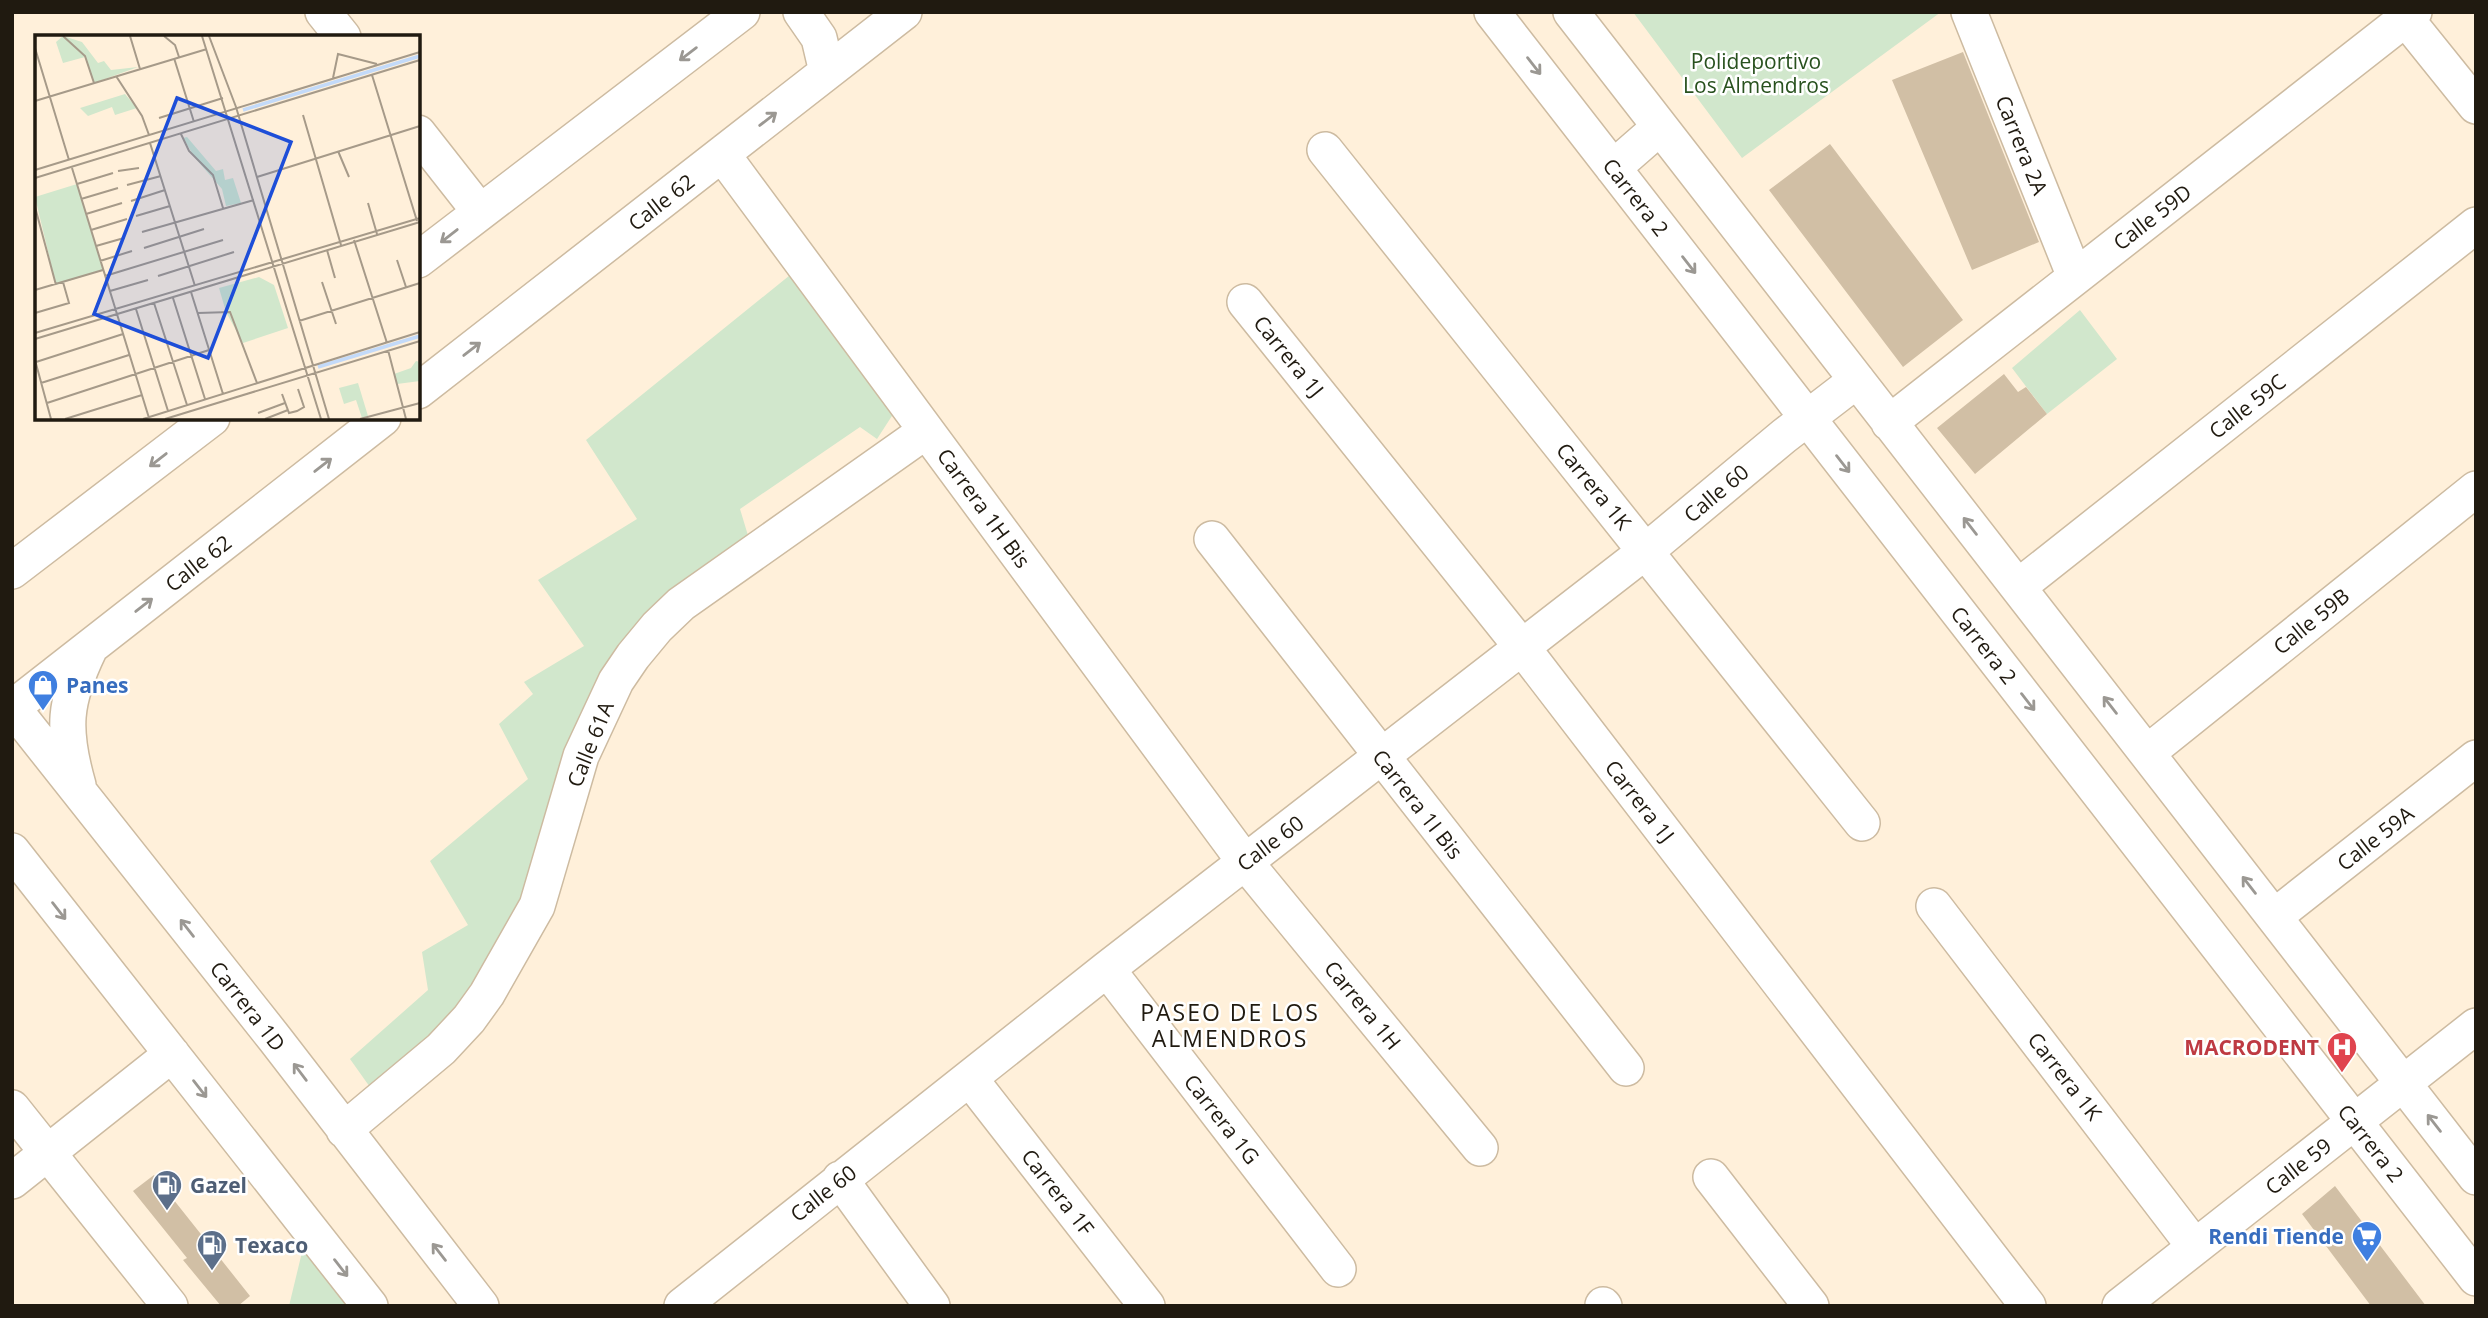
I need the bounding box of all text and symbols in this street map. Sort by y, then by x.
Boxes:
inset map [35,35,420,420]
one-way arrow [679,46,698,61]
park label: Polideportivo Los Almendros [1683,47,1829,99]
one-way arrow [1527,56,1542,75]
street label: Carrera 2A [1989,91,2055,200]
one-way arrow [758,112,776,127]
street label: Carrera 2 [1597,152,1675,242]
street label: Calle 62 [622,167,700,237]
street label: Calle 59D [2107,178,2197,256]
one-way arrow [441,228,459,243]
one-way arrow [1681,255,1696,274]
street label: Carrera 1J [1248,309,1330,403]
one-way arrow [462,342,481,357]
street label: Calle 59C [2203,367,2291,445]
street label: Carrera 1K [1550,437,1638,535]
street label: Carrera 1H Bis [931,443,1037,573]
one-way arrow [149,452,167,467]
one-way arrow [1836,454,1851,473]
one-way arrow [314,458,332,473]
street label: Calle 60 [1678,458,1754,528]
one-way arrow [1962,517,1977,536]
street label: Calle 62 [159,528,237,598]
street label: Calle 59B [2267,582,2355,660]
one-way arrow [134,597,153,612]
street label: Carrera 2 [1945,600,2023,690]
shop icon: Panes [26,668,60,712]
place label: Panes [66,671,129,699]
one-way arrow [2021,692,2036,711]
street label: Calle 61A [560,696,620,791]
one-way arrow [2102,697,2117,715]
street label: Carrera 1I Bis [1366,743,1470,865]
street label: Carrera 1J [1599,754,1681,848]
street label: Calle 59A [2331,799,2420,877]
street label: Calle 60 [1231,809,1309,877]
one-way arrow [2242,876,2257,895]
one-way arrow [52,901,67,920]
one-way arrow [179,920,194,938]
street label: Carrera 1D [204,955,292,1057]
street label: Carrera 1H [1318,955,1408,1055]
district label: PASEO DE LOS ALMENDROS [1140,996,1320,1054]
street label: Carrera 1K [2022,1026,2108,1126]
hospital icon: MACRODENT [2325,1030,2359,1074]
place label: MACRODENT [2184,1033,2319,1061]
one-way arrow [292,1063,307,1082]
street label: Carrera 1G [1178,1068,1266,1170]
one-way arrow [193,1080,208,1098]
street label: Carrera 2 [2332,1098,2410,1188]
one-way arrow [2426,1114,2441,1132]
street label: Calle 59 [2259,1131,2337,1201]
street label: Carrera 1F [1015,1143,1101,1241]
street label: Calle 60 [784,1158,862,1228]
fuel station icon: Gazel [150,1168,184,1212]
place label: Gazel [190,1171,247,1199]
supermarket icon: Rendi Tiende [2350,1219,2384,1263]
place label: Rendi Tiende [2208,1222,2344,1250]
fuel station icon: Texaco [195,1228,229,1272]
place label: Texaco [235,1231,308,1259]
one-way arrow [432,1243,447,1261]
one-way arrow [333,1259,348,1277]

